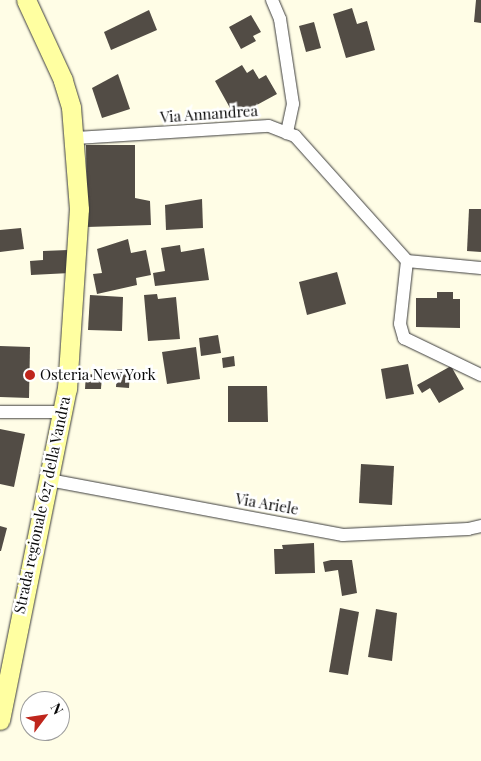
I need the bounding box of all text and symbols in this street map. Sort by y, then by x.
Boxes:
street label: Via Annandrea [159,102,259,126]
place label: Osteria New York [40,366,157,384]
marker: Osteria New York [24,369,36,381]
street label: Strada regionale 627 della Vandra [10,394,74,616]
street label: Via Ariele [234,490,300,518]
north arrow [20,691,70,741]
text: N [47,699,68,718]

